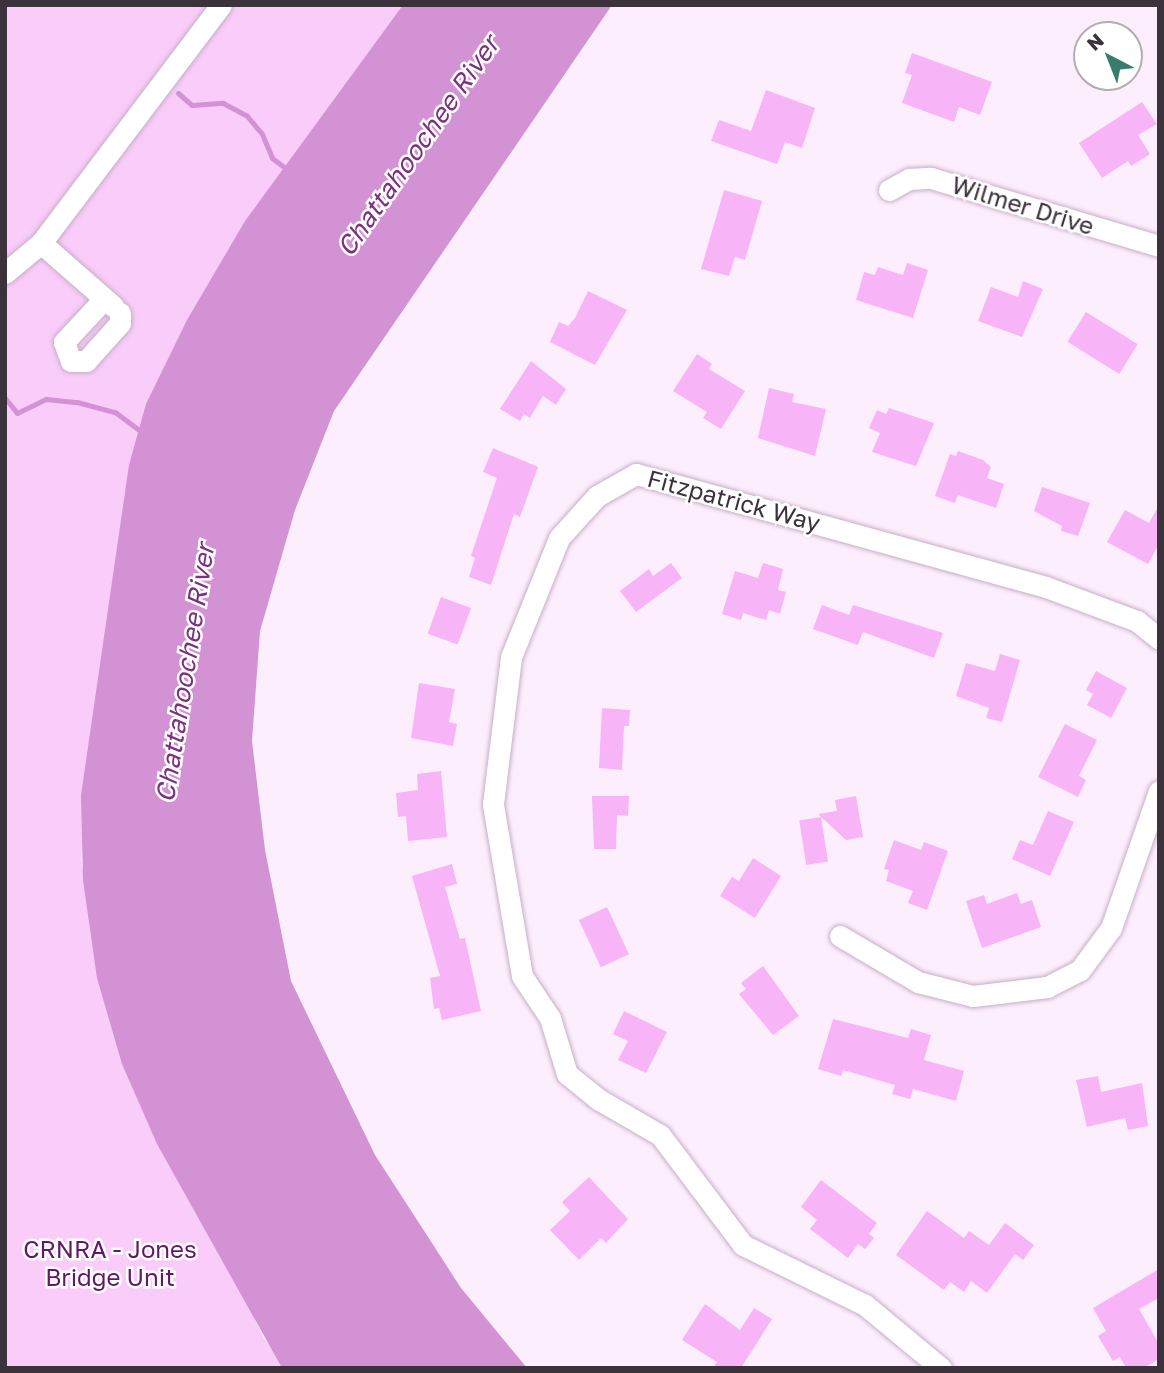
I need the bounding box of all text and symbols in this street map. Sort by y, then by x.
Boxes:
north arrow [1073,21,1143,91]
text: N [1082,28,1108,55]
water label: Chattahoochee River [330,30,506,262]
street label: Wilmer Drive [948,170,1098,240]
street label: Fitzpatrick Way [644,463,824,537]
water label: Chattahoochee River [149,542,221,804]
park label: CRNRA - Jones Bridge Unit [23,1235,197,1291]

